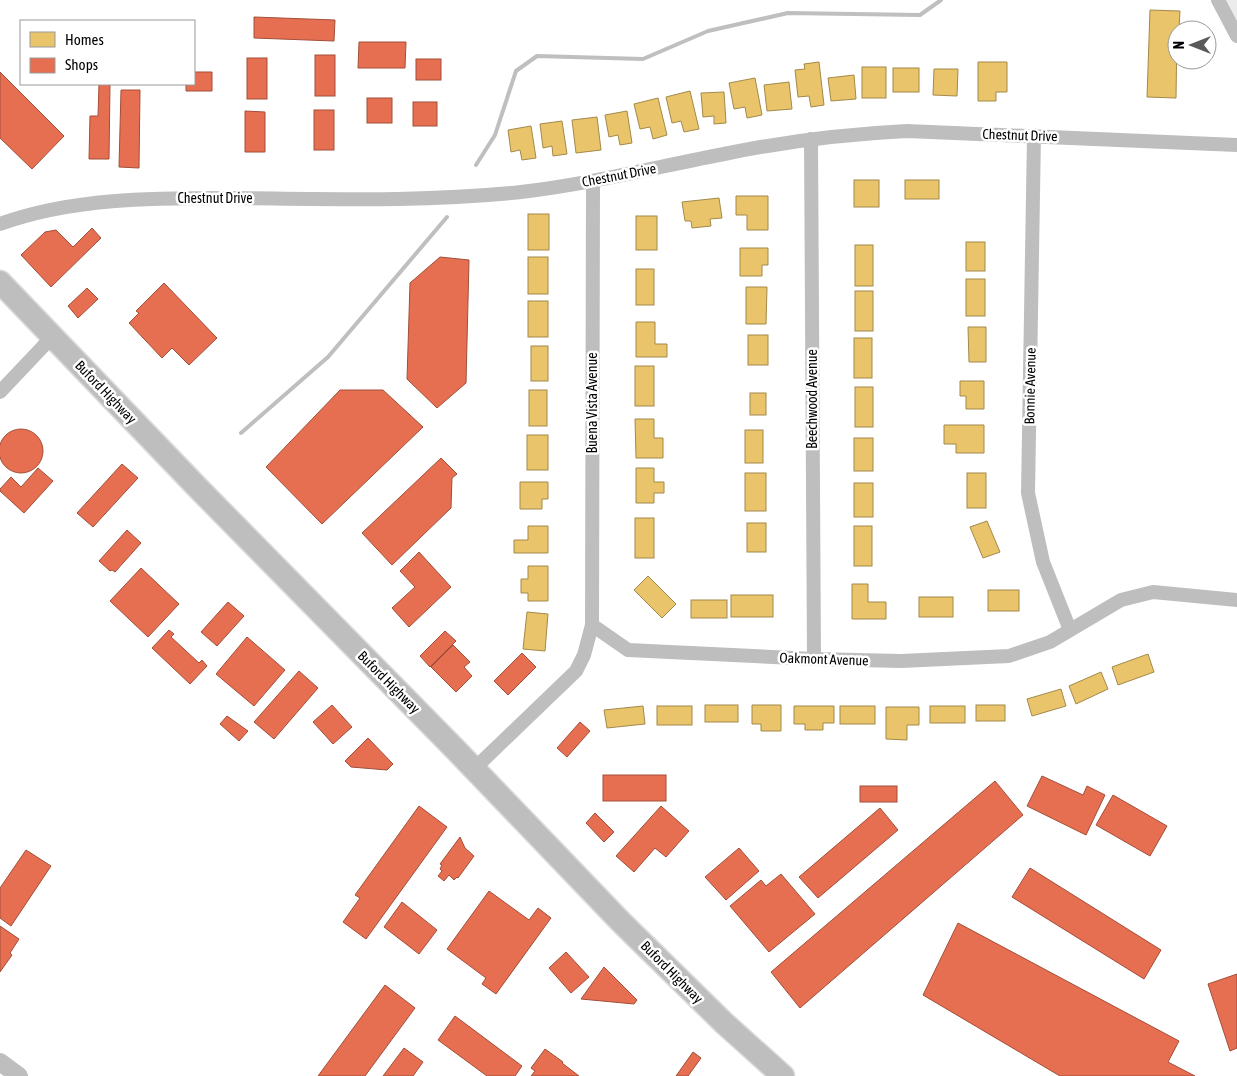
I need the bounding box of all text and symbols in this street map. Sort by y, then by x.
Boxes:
legend [20,20,195,85]
north arrow [1167,20,1217,70]
text: Homes [65,31,104,48]
text: N [1171,41,1187,49]
text: Shops [65,56,98,73]
street label: Chestnut Drive [982,126,1058,144]
street label: Chestnut Drive [581,160,657,190]
street label: Chestnut Drive [177,190,253,206]
street label: Bonnie Avenue [1021,347,1039,425]
street label: Beechwood Avenue [804,349,820,449]
street label: Buena Vista Avenue [584,352,600,454]
street label: Buford Highway [72,357,140,427]
street label: Buford Highway [355,648,424,717]
street label: Oakmont Avenue [779,649,869,669]
street label: Buford Highway [638,938,707,1007]

